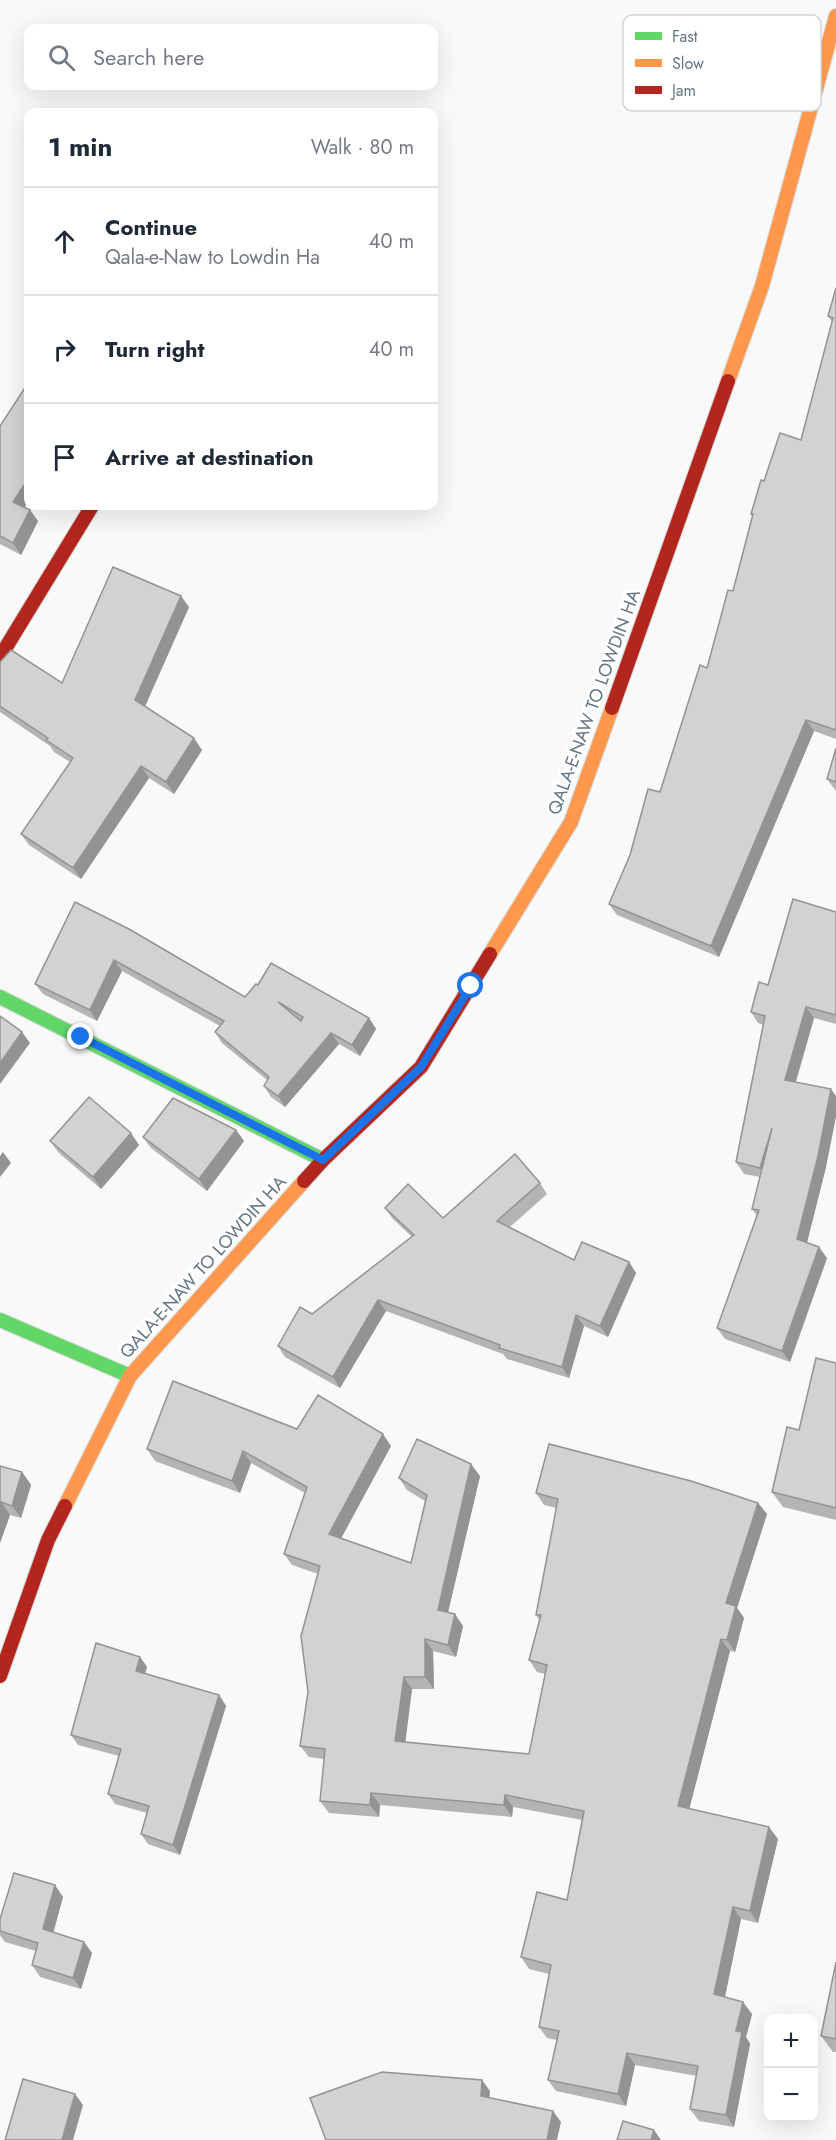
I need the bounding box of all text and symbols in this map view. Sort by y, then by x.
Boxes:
legend [623,15,821,111]
search box [24,24,438,90]
text: Fast [672,25,698,48]
icon: search [45,41,78,74]
text: Search here [93,41,204,73]
text: Slow [672,52,704,75]
text: Jam [670,79,696,102]
text: 1 min [48,128,112,166]
text: Walk · 80 m [311,133,414,162]
text: Continue [105,211,197,243]
icon: ahead [48,225,81,258]
text: 40 m [369,227,414,256]
text: Qala-e-Naw to Lowdin Ha [105,243,320,272]
icon: right [48,333,81,366]
text: Turn right [105,333,205,365]
text: 40 m [369,335,414,364]
icon: arrive [48,441,81,474]
text: Arrive at destination [105,441,314,473]
street label: QALA-E-NAW TO LOWDIN HA [541,586,647,818]
route start [457,972,483,998]
route end [67,1023,93,1049]
street label: QALA-E-NAW TO LOWDIN HA [114,1170,292,1364]
map controls [764,2014,818,2122]
button: + [764,2014,818,2068]
button: − [764,2068,818,2122]

